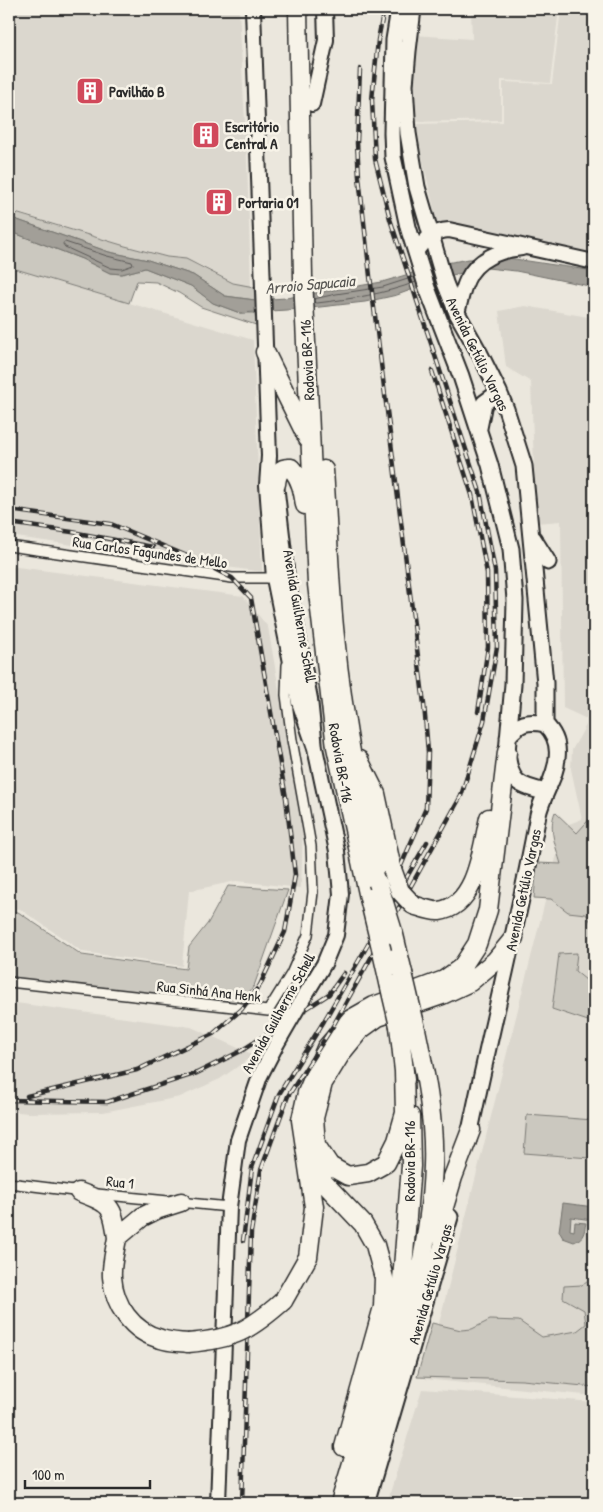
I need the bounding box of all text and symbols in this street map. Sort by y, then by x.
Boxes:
building icon: Pavilhão B [75,76,105,106]
place label: Pavilhão B [109,81,165,102]
place label: Escritório Central A [225,116,279,154]
building icon: Escritório Central A [191,120,221,150]
building icon: Portaria 01 [204,187,234,217]
place label: Portaria 01 [238,192,299,213]
water label: Arroio Sapucaia [264,269,357,299]
street label: Avenida Getúlio Vargas [441,294,515,415]
street label: Rodovia BR-116 [294,319,320,401]
street label: Rua Carlos Fagundes de Mello [71,531,229,573]
street label: Avenida Guilherme Schell [278,548,322,684]
street label: Rodovia BR-116 [324,721,358,805]
street label: Avenida Getúlio Vargas [500,827,546,953]
street label: Avenida Guilherme Schell [236,949,320,1077]
street label: Rua Sinhá Ana Henk [156,975,262,1007]
street label: Rodovia BR-116 [399,1121,420,1201]
street label: Rua 1 [105,1170,135,1194]
street label: Avenida Getúlio Vargas [403,1221,457,1347]
scale bar [25,1457,150,1489]
text: 100 m [32,1464,65,1485]

